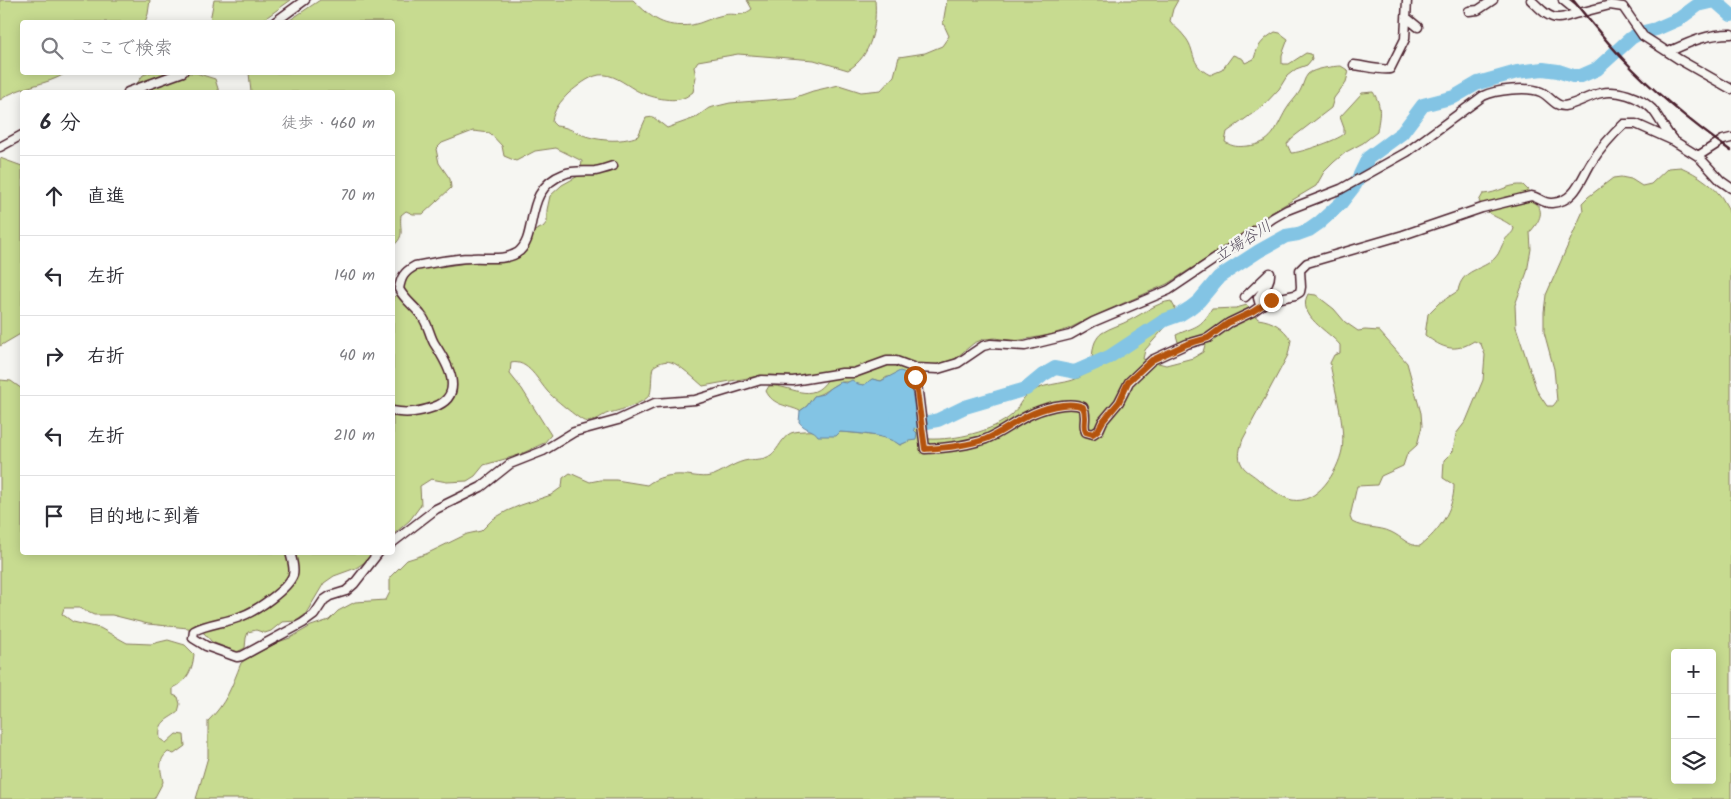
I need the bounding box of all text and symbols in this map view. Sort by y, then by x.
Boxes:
search box [20,20,395,75]
icon: search [38,34,66,62]
text: ここで検索 [78,34,173,64]
text: 6 分 [40,107,80,140]
text: 徒歩 · 460 m [282,111,375,136]
icon: ahead [40,182,68,210]
text: 直進 [87,182,125,212]
text: 70 m [340,183,375,208]
water label: 立場谷川 [1209,214,1277,270]
icon: left [40,262,68,290]
text: 左折 [87,262,125,292]
text: 140 m [334,263,375,288]
route end [1260,289,1283,312]
icon: right [40,342,68,370]
text: 右折 [87,342,125,372]
text: 40 m [339,343,375,368]
route start [904,366,927,389]
icon: left [40,422,68,450]
text: 左折 [87,422,125,452]
text: 210 m [334,423,375,448]
icon: arrive [40,502,68,530]
text: 目的地に到着 [87,502,201,532]
map controls [1671,649,1716,784]
button: + [1671,649,1716,694]
button: − [1671,694,1716,739]
button: layers [1671,739,1716,784]

